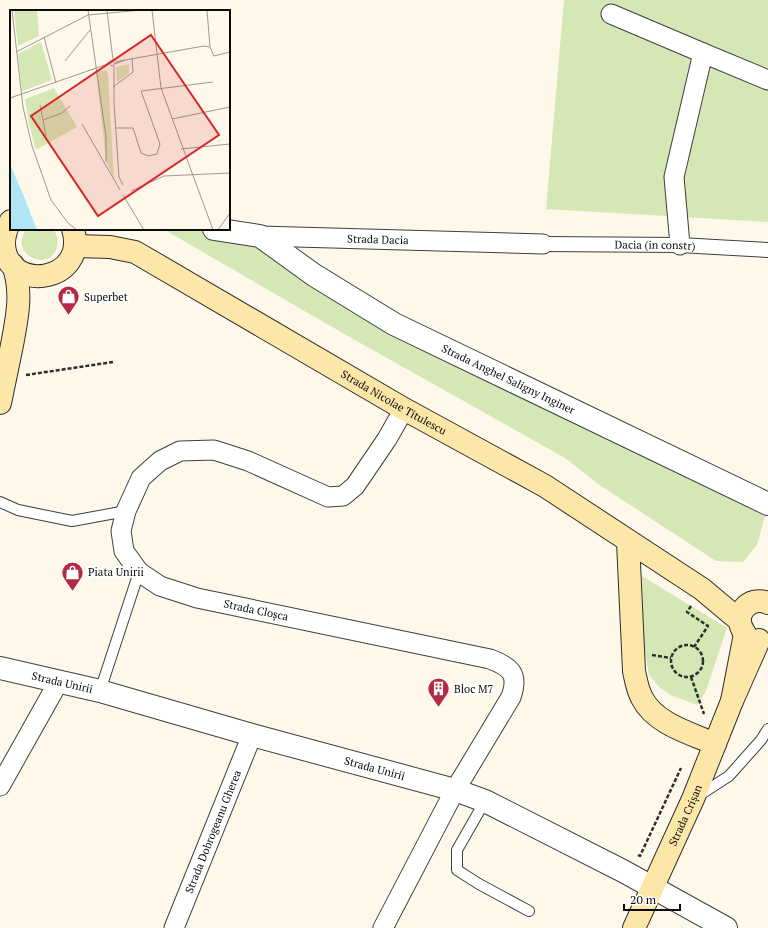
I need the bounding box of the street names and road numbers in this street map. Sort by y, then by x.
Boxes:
street label: Strada Dacia [347,231,409,247]
street label: Dacia (in constr) [615,238,696,253]
street label: Strada Anghel Saligny Inginer [440,341,578,417]
street label: Strada Nicolae Titulescu [339,367,450,438]
street label: Strada Cloșca [222,596,290,625]
street label: Strada Unirii [30,669,94,696]
street label: Strada Unirii [343,753,407,783]
street label: Strada Dobrogeanu Gherea [182,767,244,895]
street label: Strada Crișan [666,782,705,848]

